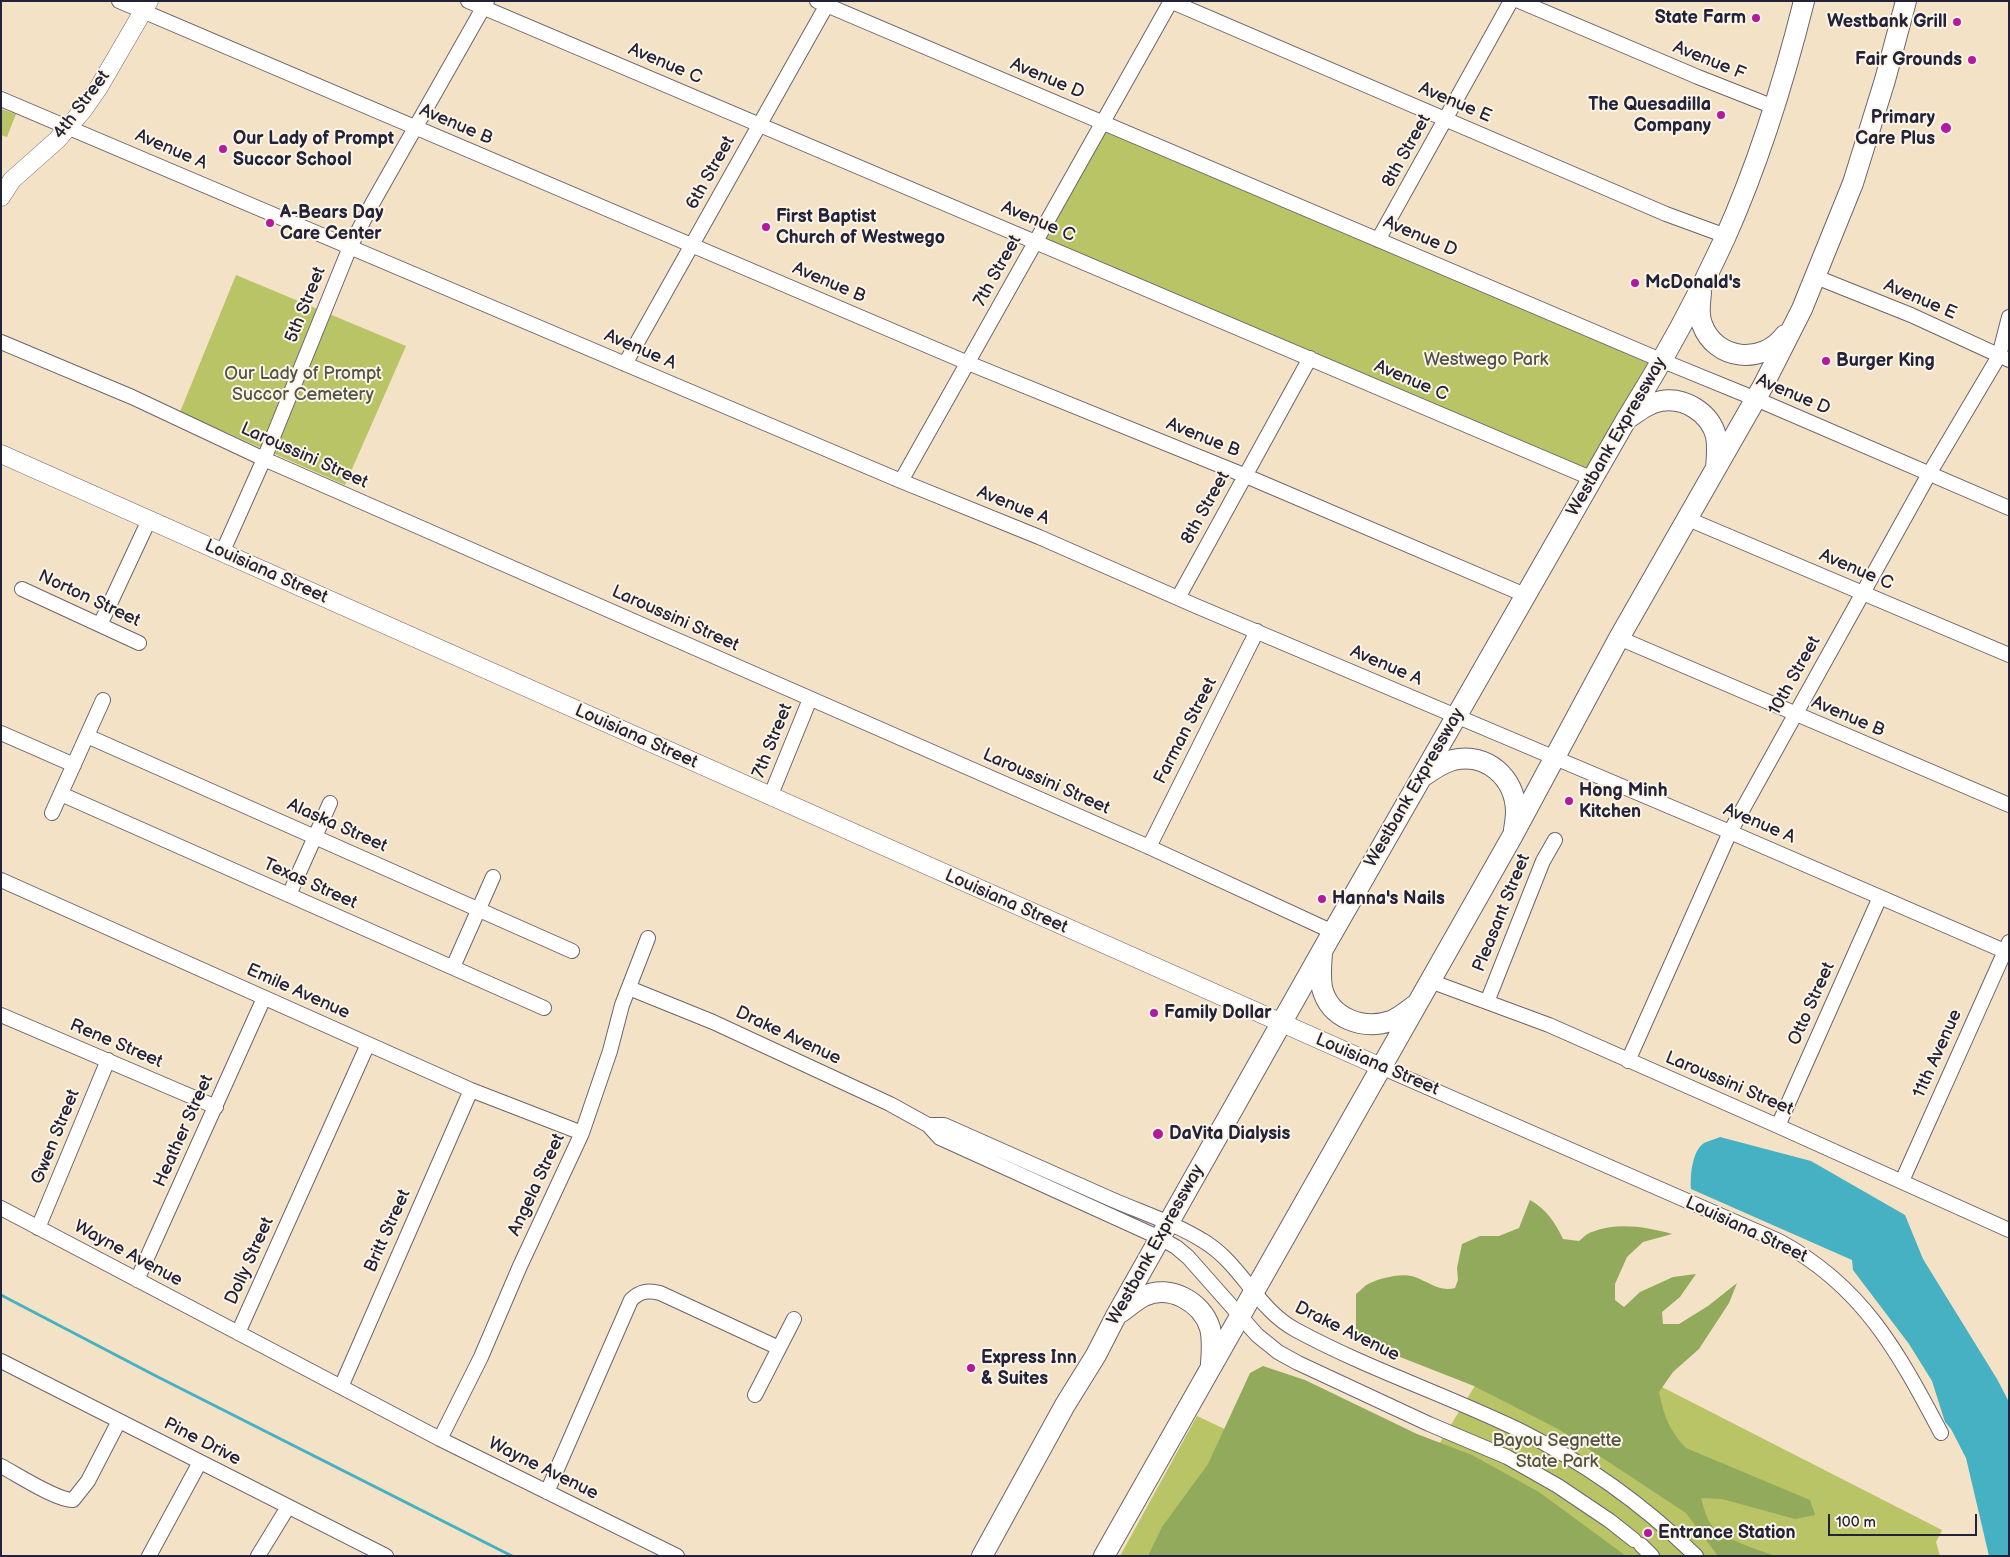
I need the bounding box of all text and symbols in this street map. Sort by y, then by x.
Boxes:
place label: State Farm [1655,7,1746,29]
place label: Westbank Grill [1827,11,1947,33]
marker: State Farm [1750,12,1762,24]
marker: Westbank Grill [1951,16,1963,28]
street label: Avenue F [1670,37,1748,85]
street label: Avenue C [625,39,705,89]
place label: Fair Grounds [1855,49,1962,71]
street label: Avenue D [1007,54,1087,104]
marker: Fair Grounds [1966,54,1978,66]
street label: 4th Street [49,66,115,144]
street label: Avenue E [1415,78,1495,128]
place label: The Quesadilla Company [1588,94,1711,136]
street label: Avenue B [416,100,496,150]
place label: Primary Care Plus [1855,107,1935,150]
marker: The Quesadilla Company [1715,109,1727,121]
street label: 8th Street [1378,111,1436,191]
marker: Primary Care Plus [1939,121,1953,135]
street label: Avenue A [132,125,210,175]
place label: Our Lady of Prompt Succor School [233,128,394,170]
street label: 6th Street [682,132,740,214]
marker: Our Lady of Prompt Succor School [217,143,229,155]
street label: Avenue C [998,197,1078,247]
place label: A-Bears Day Care Center [280,202,383,244]
place label: First Baptist Church of Westwego [776,206,945,248]
street label: Avenue D [1380,212,1460,262]
marker: A-Bears Day Care Center [264,217,276,229]
marker: First Baptist Church of Westwego [760,221,772,233]
street label: 7th Street [969,231,1027,311]
street label: Avenue B [789,258,869,308]
street label: 5th Street [281,264,331,346]
place label: McDonald's [1645,272,1741,294]
street label: Avenue E [1880,275,1960,325]
marker: McDonald's [1629,277,1641,289]
street label: Avenue A [601,325,679,375]
park label: Westwego Park [1424,349,1548,371]
place label: Burger King [1836,350,1935,372]
street label: Westbank Expressway [1563,354,1671,520]
marker: Burger King [1820,355,1832,367]
street label: Avenue C [1371,356,1451,406]
park label: Our Lady of Prompt Succor Cemetery [224,363,382,406]
street label: Avenue D [1753,370,1833,420]
street label: Avenue B [1163,413,1243,463]
street label: Laroussini Street [237,418,371,494]
street label: 8th Street [1177,468,1235,548]
street label: Avenue A [974,482,1052,530]
street label: Louisiana Street [201,535,331,609]
street label: Avenue C [1816,545,1896,595]
street label: Norton Street [35,566,143,632]
street label: Laroussini Street [608,581,742,657]
street label: 10th Street [1764,633,1826,719]
street label: Avenue A [1347,641,1425,691]
street label: Farman Street [1150,674,1222,788]
street label: Avenue B [1808,692,1888,742]
street label: Louisiana Street [571,700,701,774]
street label: 7th Street [748,701,798,781]
street label: Westbank Expressway [1361,705,1469,871]
street label: Laroussini Street [979,744,1113,820]
place label: Hong Minh Kitchen [1579,780,1667,822]
street label: Alaska Street [284,794,390,858]
marker: Hong Minh Kitchen [1563,795,1575,807]
street label: Avenue A [1720,799,1798,849]
street label: Pleasant Street [1469,851,1535,975]
street label: Texas Street [260,854,360,914]
street label: Louisiana Street [941,865,1071,939]
place label: Hanna's Nails [1332,888,1445,910]
marker: Hanna's Nails [1316,893,1328,905]
street label: Otto Street [1784,959,1840,1049]
street label: Emile Avenue [243,960,353,1024]
street label: Drake Avenue [732,1002,844,1070]
place label: Family Dollar [1164,1002,1271,1024]
street label: 11th Avenue [1909,1006,1967,1102]
marker: Family Dollar [1148,1007,1160,1019]
street label: Rene Street [66,1015,166,1073]
street label: Louisiana Street [1312,1029,1442,1101]
street label: Laroussini Street [1662,1047,1796,1121]
street label: Heather Street [150,1071,218,1191]
street label: Gwen Street [27,1086,85,1188]
place label: DaVita Dialysis [1169,1123,1290,1145]
marker: DaVita Dialysis [1151,1127,1165,1141]
street label: Angela Street [504,1130,570,1240]
street label: Westbank Expressway [1103,1161,1209,1329]
street label: Britt Street [360,1186,416,1276]
street label: Louisiana Street [1682,1192,1810,1268]
street label: Dolly Street [221,1214,279,1308]
street label: Wayne Avenue [70,1216,186,1292]
street label: Drake Avenue [1291,1297,1403,1367]
place label: Express Inn & Suites [981,1347,1077,1390]
marker: Express Inn & Suites [965,1362,977,1374]
street label: Pine Drive [160,1413,244,1471]
park label: Bayou Segnette State Park [1492,1430,1622,1472]
street label: Wayne Avenue [484,1433,602,1505]
scale bar [1830,1504,1979,1536]
text: 100 m [1836,1513,1876,1532]
place label: Entrance Station [1658,1522,1796,1544]
marker: Entrance Station [1642,1527,1654,1539]

